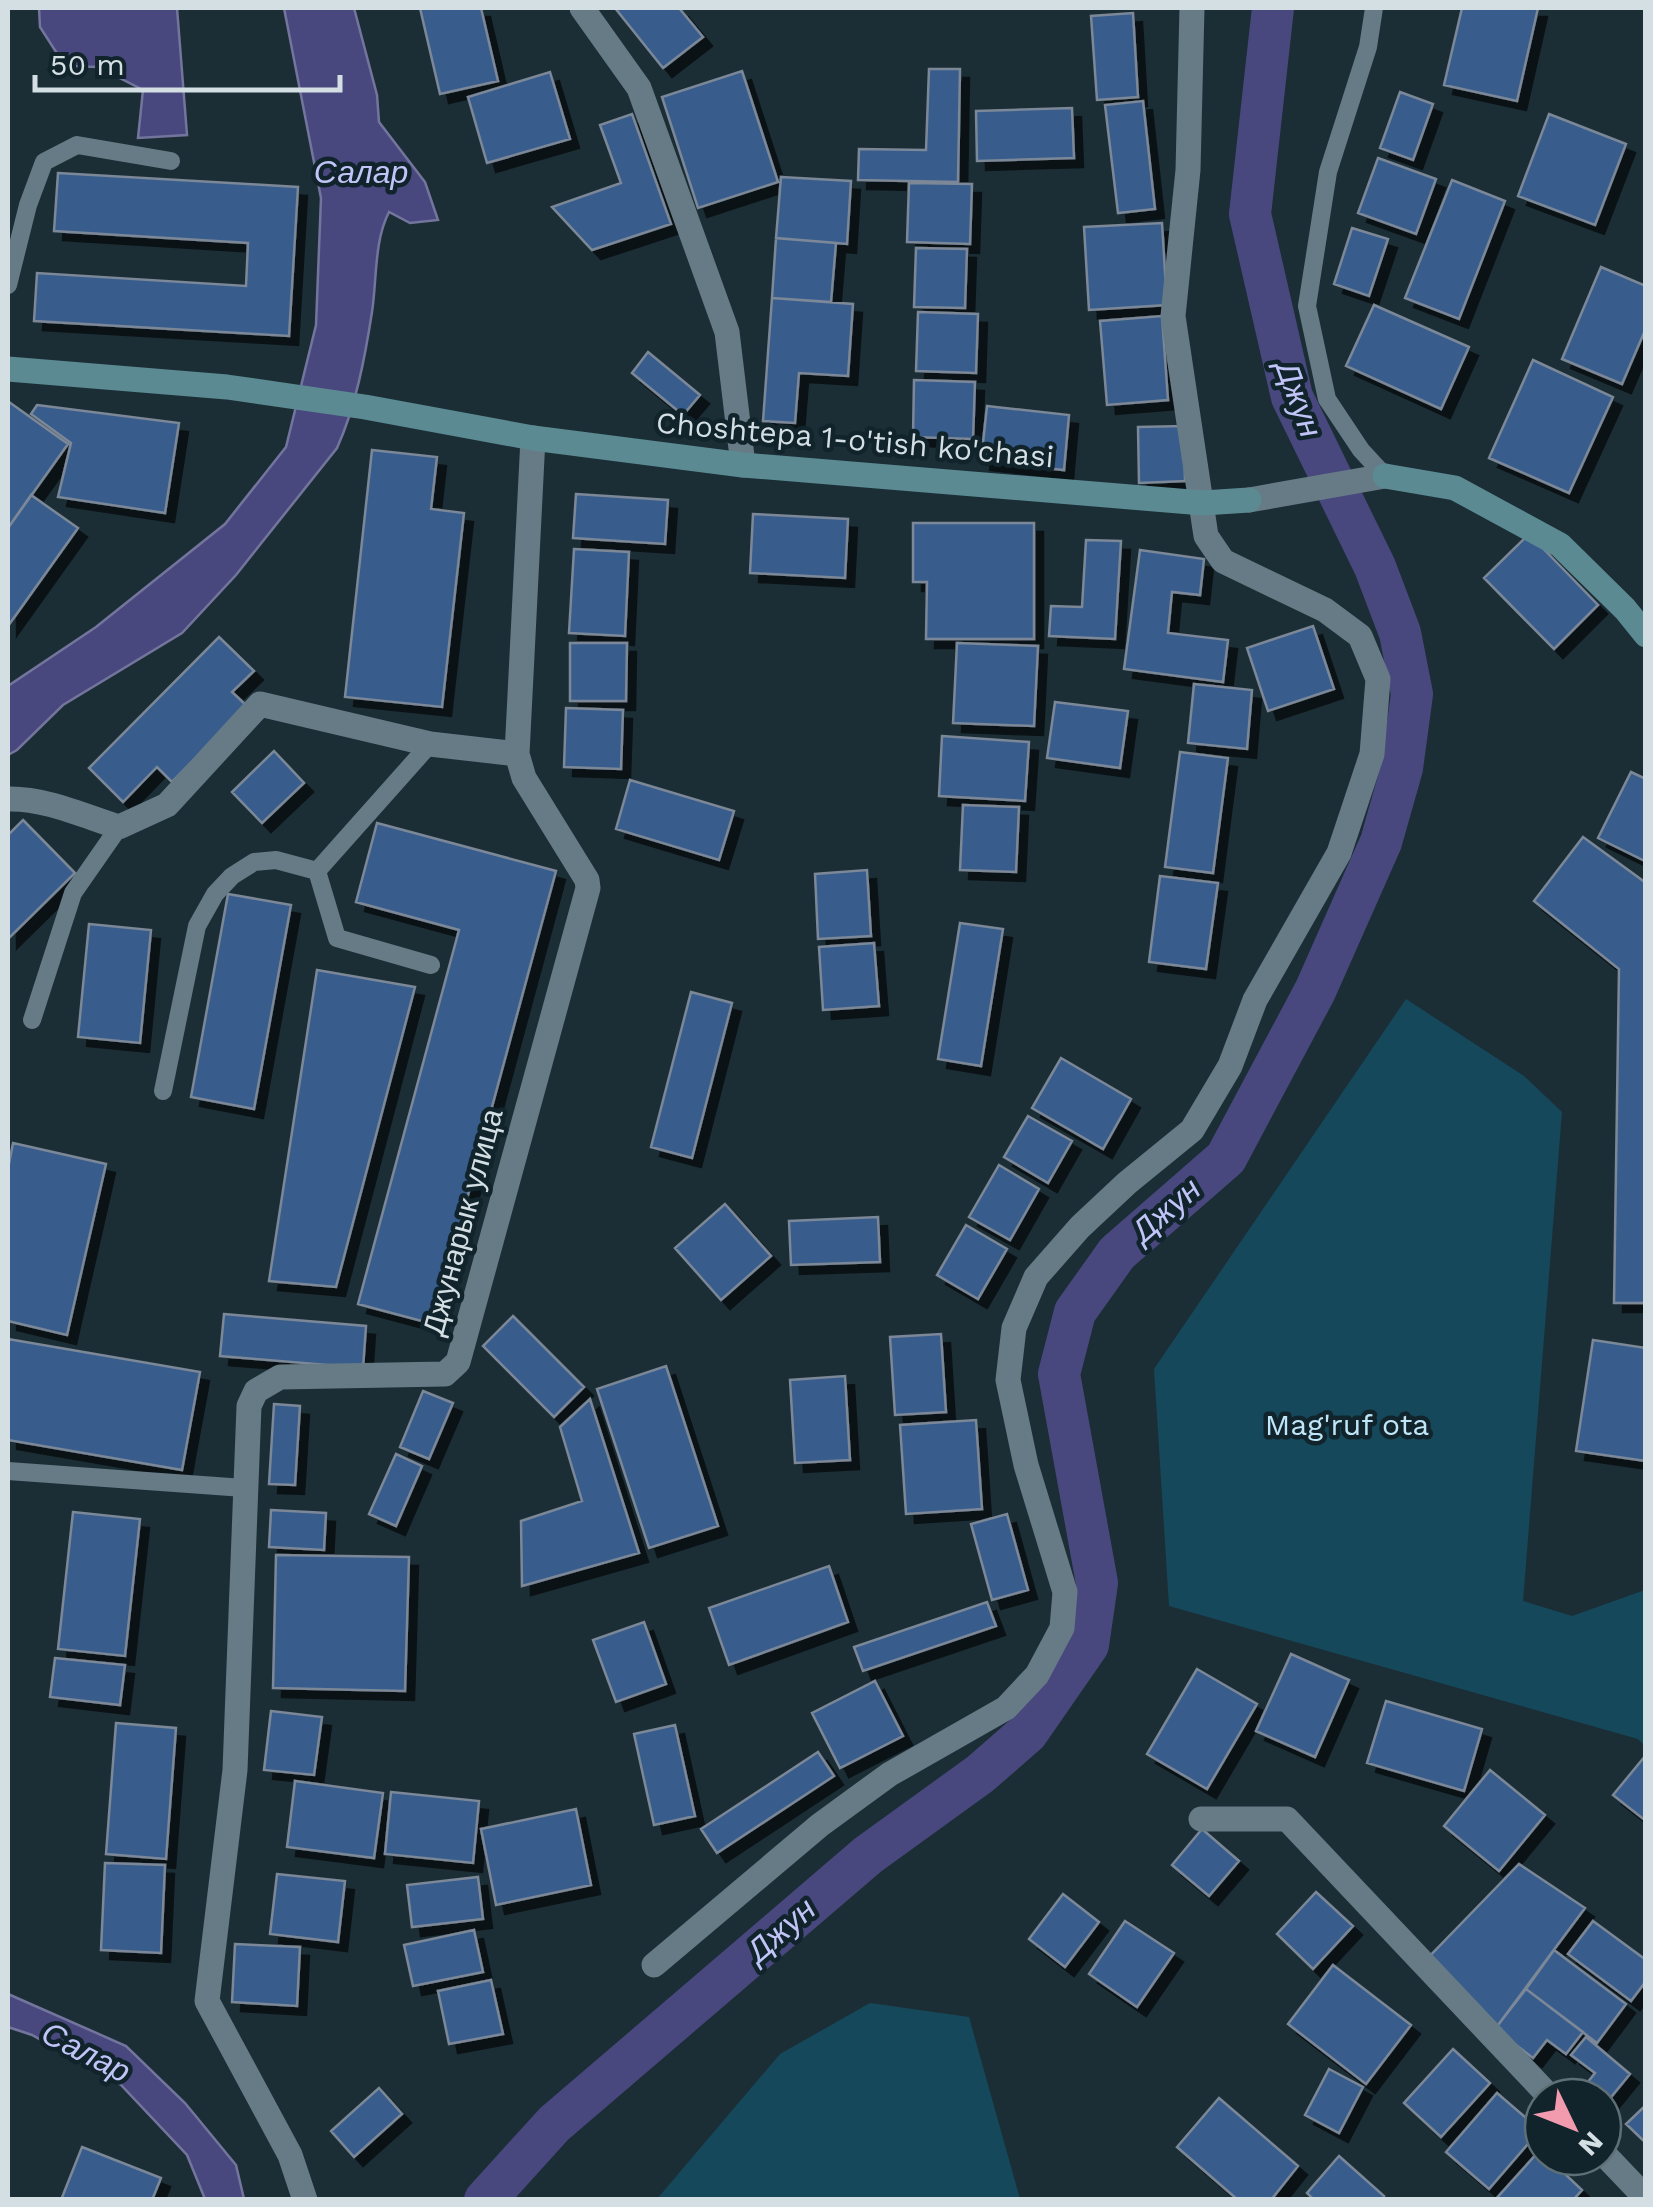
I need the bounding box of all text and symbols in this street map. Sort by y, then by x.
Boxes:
scale bar [35,30,340,92]
text: 50 m [50,47,125,82]
water label: Салар [314,153,408,191]
water label: Джун [1267,353,1330,442]
street label: Choshtepa 1-o'tish ko'chasi [655,405,1055,474]
street label: Джунарык улица [415,1104,510,1339]
water label: Джун [1122,1170,1208,1252]
park label: Mag'ruf ota [1265,1407,1429,1442]
water label: Джун [737,1890,823,1972]
water label: Салар [35,2014,137,2090]
north arrow [1523,2077,1623,2177]
text: N [1572,2125,1610,2163]

